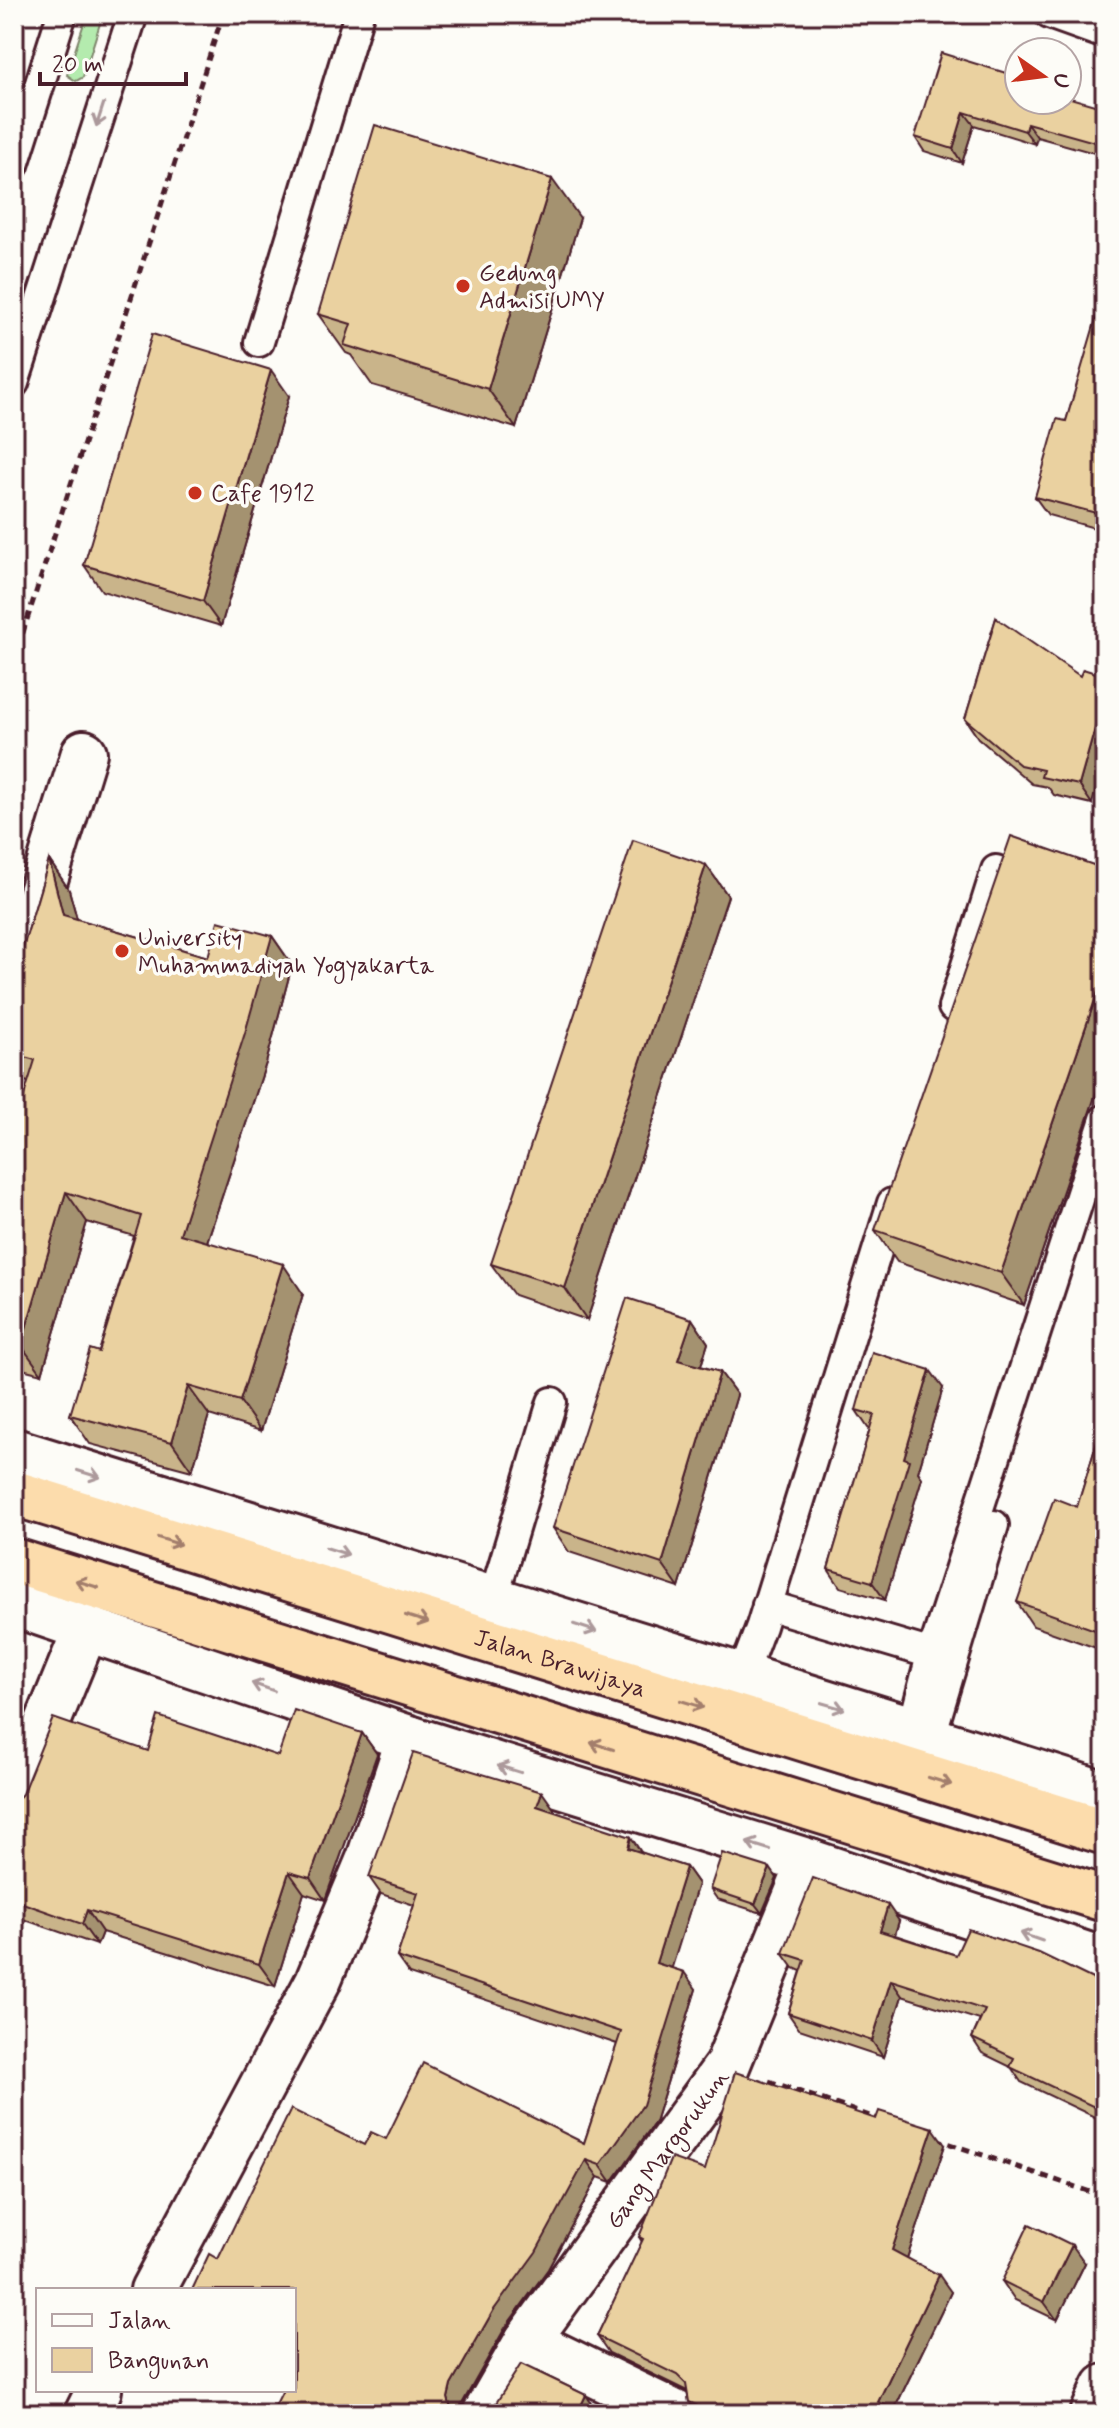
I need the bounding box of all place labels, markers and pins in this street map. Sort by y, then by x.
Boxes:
place label: Gedung Admisi UMY [479,258,605,317]
marker: Gedung Admisi UMY [454,277,472,295]
place label: Cafe 1912 [211,479,315,510]
marker: Cafe 1912 [186,484,204,502]
place label: University Muhammadiyah Yogyakarta [138,923,434,984]
marker: University Muhammadiyah Yogyakarta [113,942,131,960]

